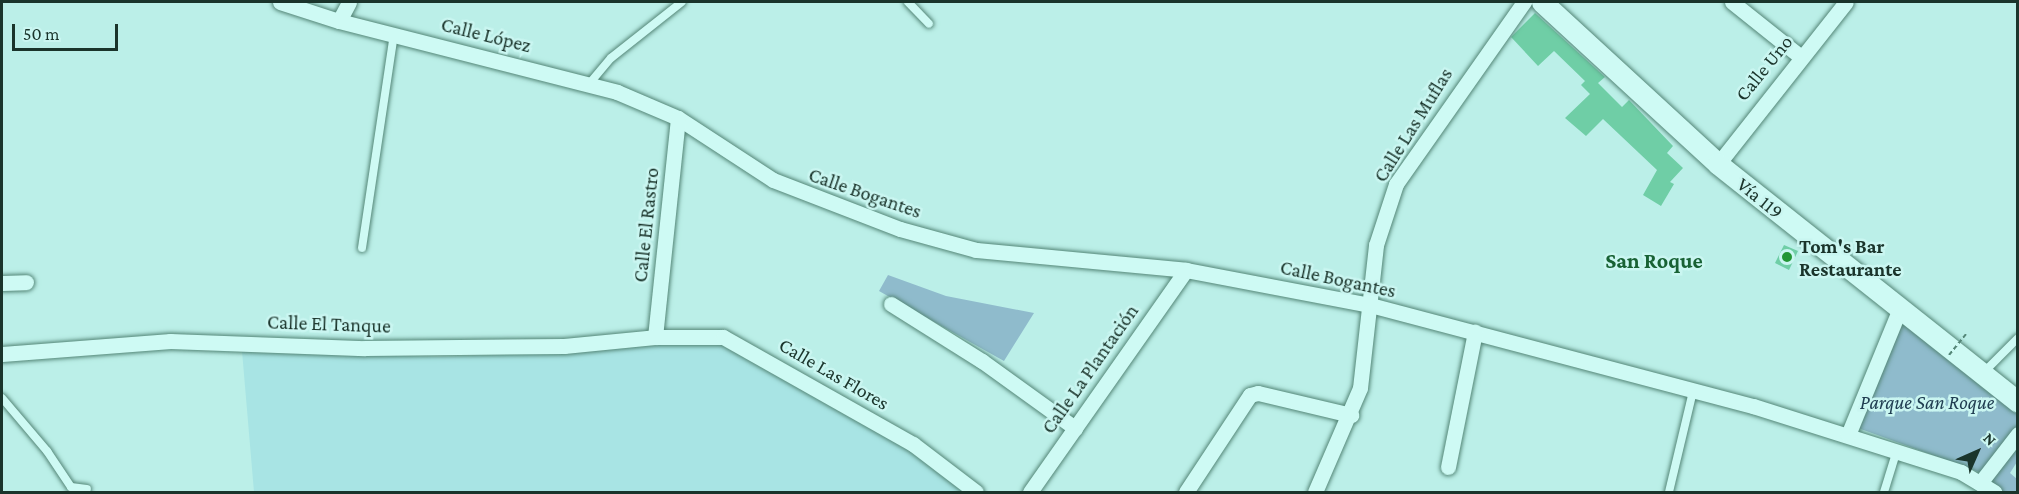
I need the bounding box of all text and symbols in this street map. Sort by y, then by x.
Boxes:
scale bar [15,12,122,50]
street label: Calle López [439,12,533,58]
text: 50 m [23,24,60,44]
street label: Calle Uno [1730,30,1798,106]
street label: Calle Las Muflas [1368,64,1458,186]
street label: Calle Bogantes [806,163,924,223]
street label: Calle El Rastro [628,166,664,284]
street label: Vía 119 [1732,172,1788,224]
place label: Tom's Bar Restaurante [1799,234,1902,281]
district label: San Roque [1605,248,1703,274]
marker: Tom's Bar Restaurante [1780,250,1794,264]
street label: Calle Bogantes [1278,255,1398,303]
street label: Calle La Plantación [1037,300,1143,438]
street label: Calle El Tanque [267,310,391,338]
street label: Calle Las Flores [775,333,893,415]
park label: Parque San Roque [1860,390,1994,414]
north arrow [1947,422,2007,482]
text: N [1980,429,2000,449]

